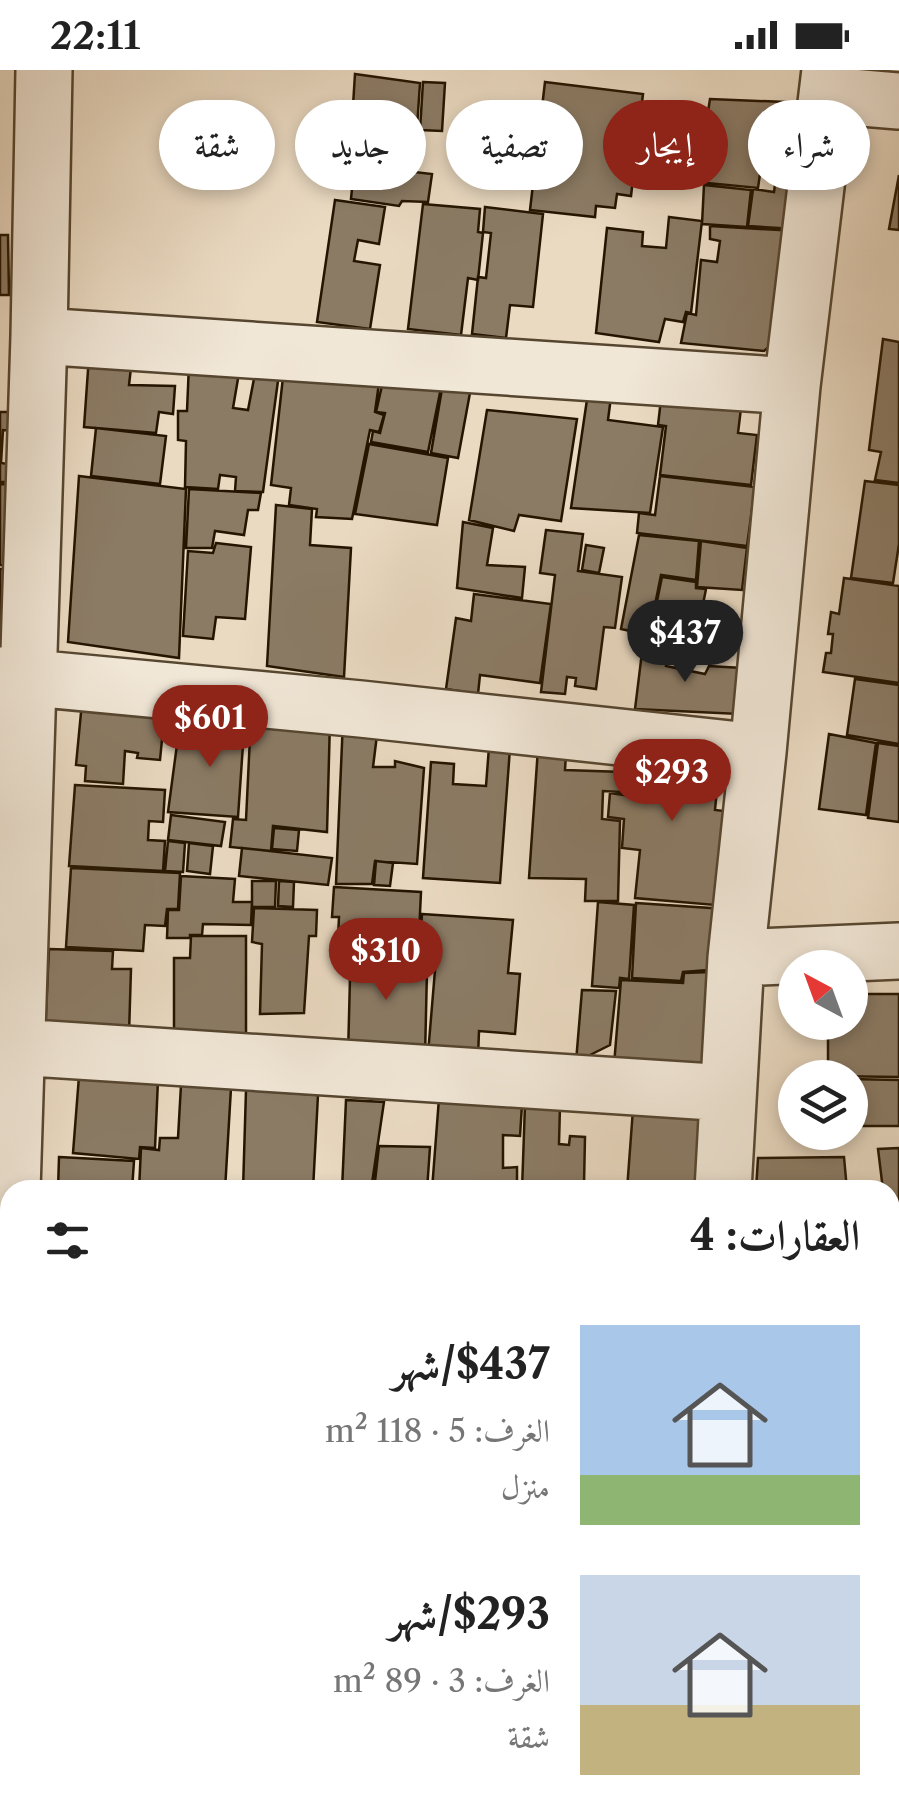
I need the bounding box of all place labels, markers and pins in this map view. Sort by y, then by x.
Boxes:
pin: $437 [626,600,744,685]
pin: $601 [151,685,269,770]
pin: $293 [613,739,731,824]
pin: $310 [327,918,445,1003]

